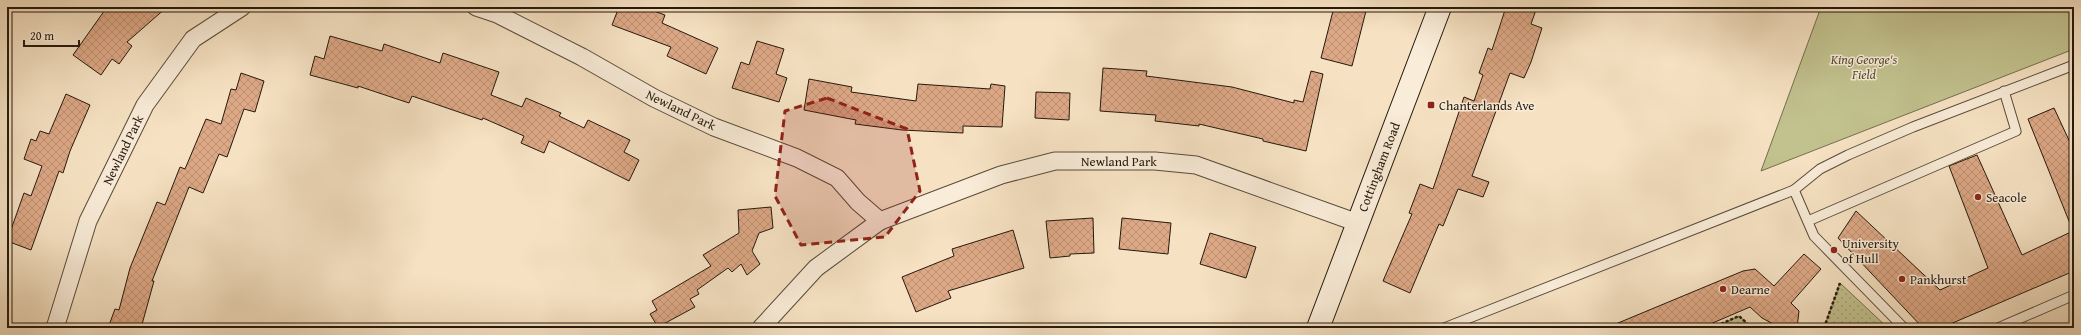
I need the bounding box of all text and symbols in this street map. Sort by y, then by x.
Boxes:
scale bar [24,22,79,48]
text: 20 m [30,27,54,44]
park label: King George's Field [1830,50,1898,84]
street label: Newland Park [643,85,720,135]
place label: Chanterlands Ave [1439,96,1534,115]
marker: Chanterlands Ave [1426,100,1436,110]
street label: Newland Park [98,111,148,188]
street label: Cottingham Road [1353,119,1405,214]
street label: Newland Park [1081,152,1157,171]
place label: Seacole [1986,188,2027,207]
marker: Seacole [1973,192,1983,202]
place label: University of Hull [1842,234,1900,268]
marker: University of Hull [1829,245,1839,255]
place label: Pankhurst [1910,270,1967,289]
marker: Pankhurst [1897,274,1907,284]
place label: Dearne [1731,280,1770,299]
marker: Dearne [1718,284,1728,294]

